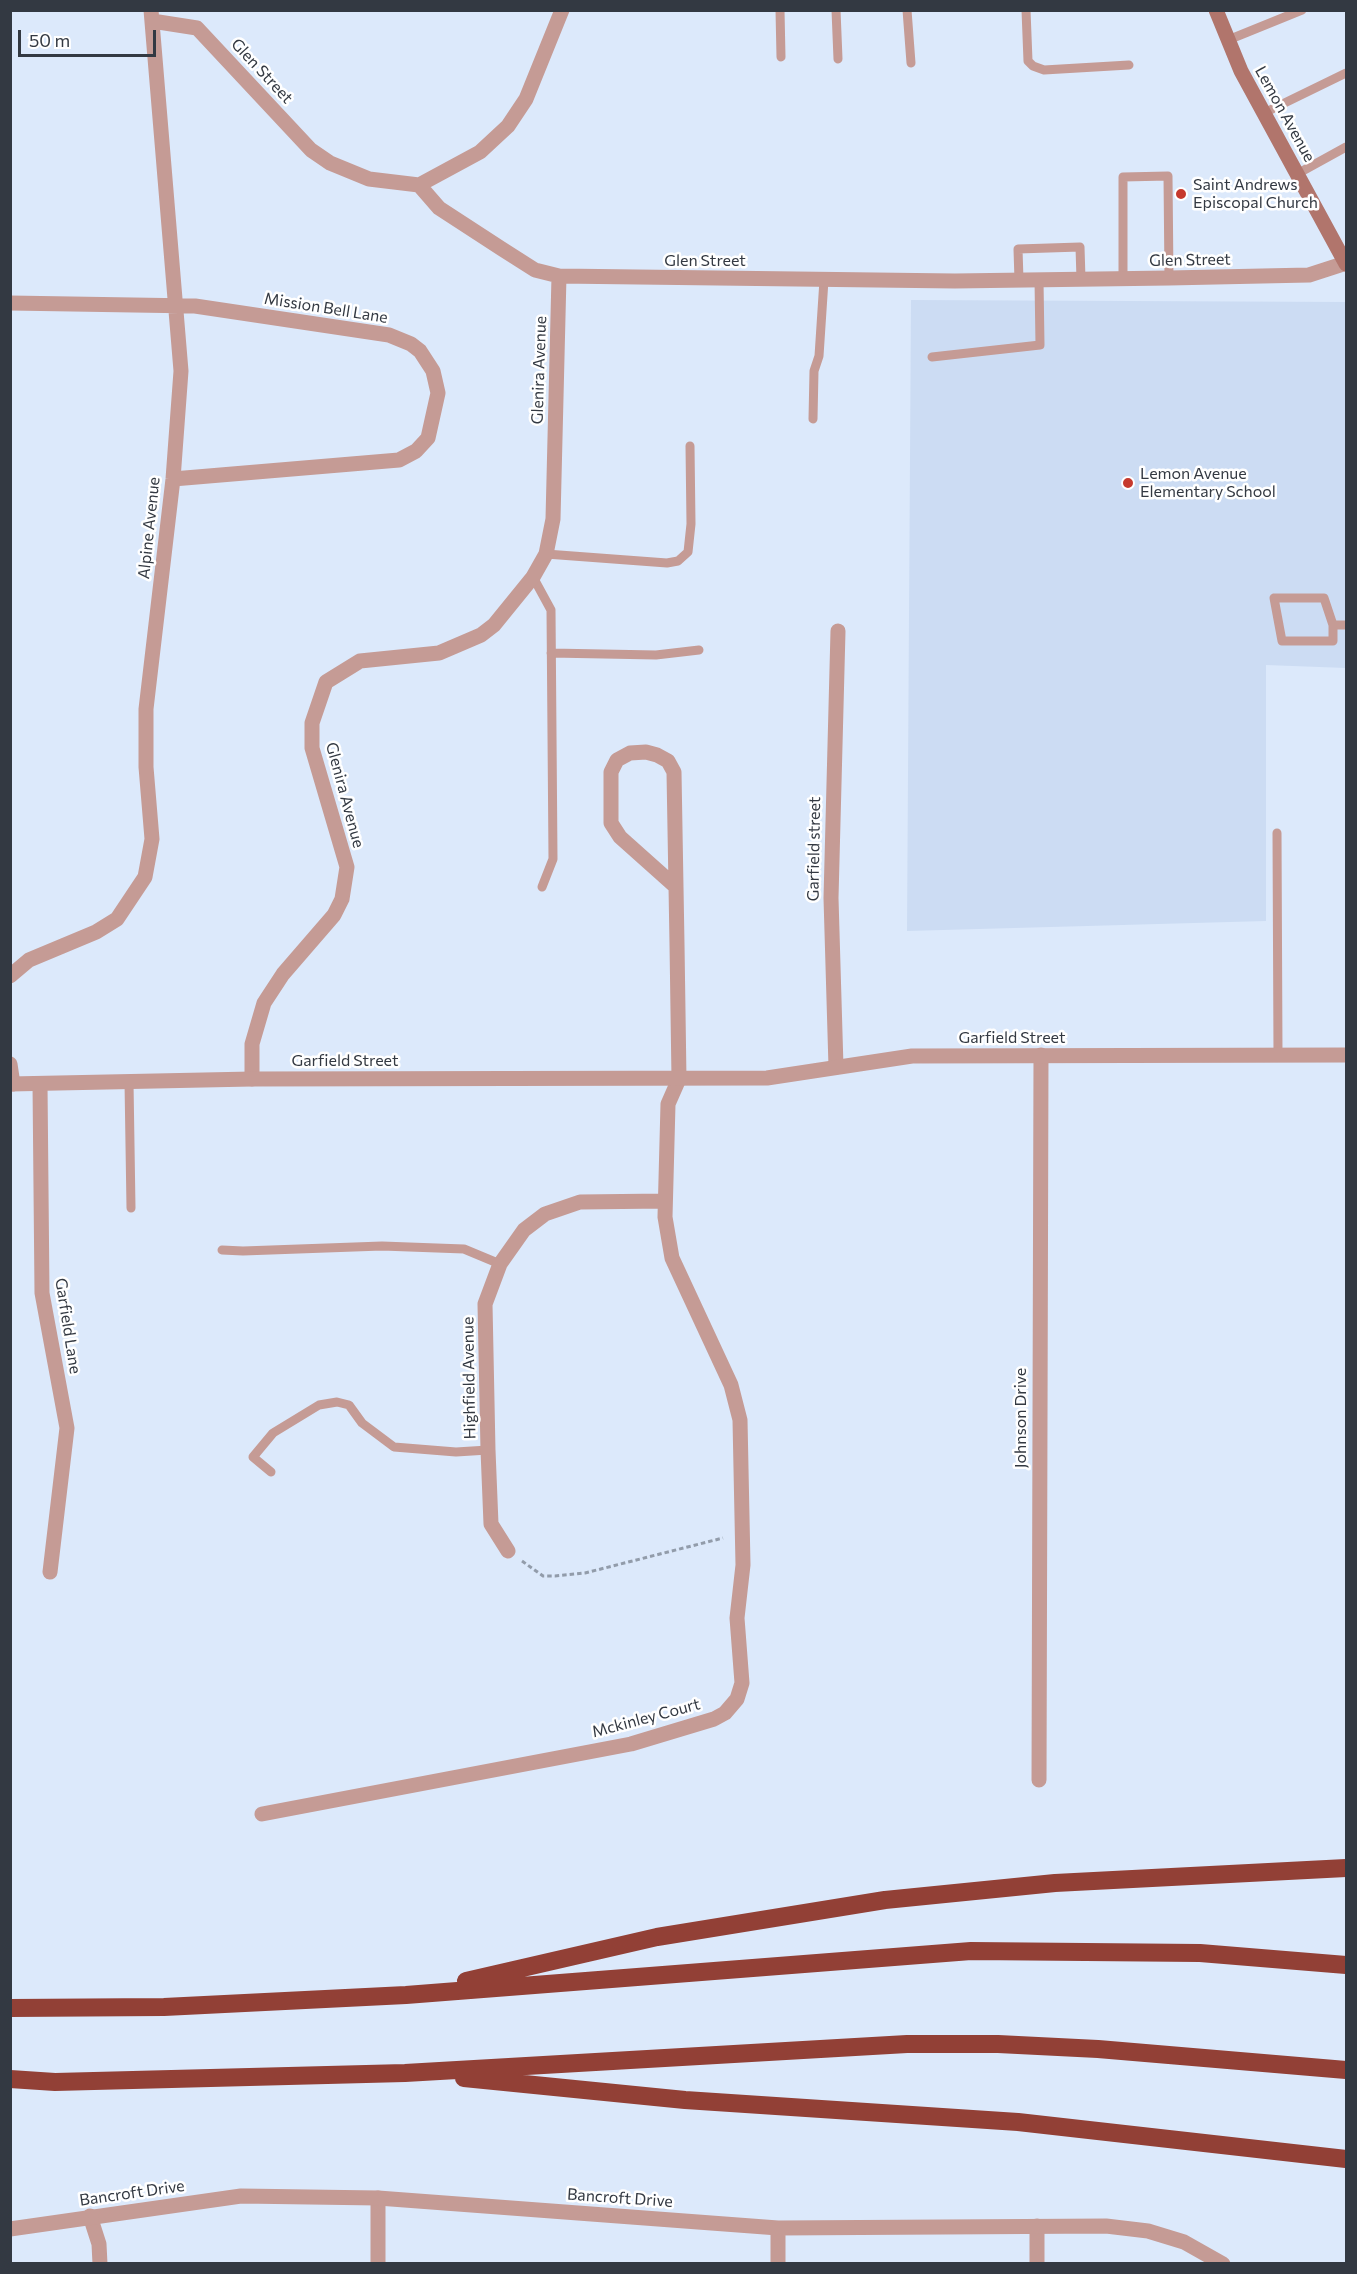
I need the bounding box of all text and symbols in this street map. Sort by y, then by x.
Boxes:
scale bar [21,18,159,56]
text: 50 m [29,29,70,51]
street label: Glen Street [227,35,297,107]
street label: Lemon Avenue [1251,63,1319,165]
place label: Saint Andrews Episcopal Church [1193,175,1318,213]
marker: Saint Andrews Episcopal Church [1174,187,1188,201]
street label: Glen Street [1149,250,1231,270]
street label: Glen Street [664,251,746,271]
street label: Mission Bell Lane [263,289,389,327]
street label: Glenira Avenue [528,315,550,425]
place label: Lemon Avenue Elementary School [1140,464,1276,502]
street label: Alpine Avenue [134,476,164,580]
marker: Lemon Avenue Elementary School [1121,476,1135,490]
street label: Glenira Avenue [322,740,368,850]
street label: Garfield street [803,796,825,902]
street label: Garfield Street [959,1028,1065,1048]
street label: Garfield Street [292,1051,398,1071]
street label: Garfield Lane [51,1277,85,1375]
street label: Highfield Avenue [458,1317,480,1439]
street label: Johnson Drive [1011,1368,1031,1468]
street label: Mckinley Court [590,1694,702,1742]
street label: Bancroft Drive [78,2176,186,2210]
street label: Bancroft Drive [566,2185,674,2211]

